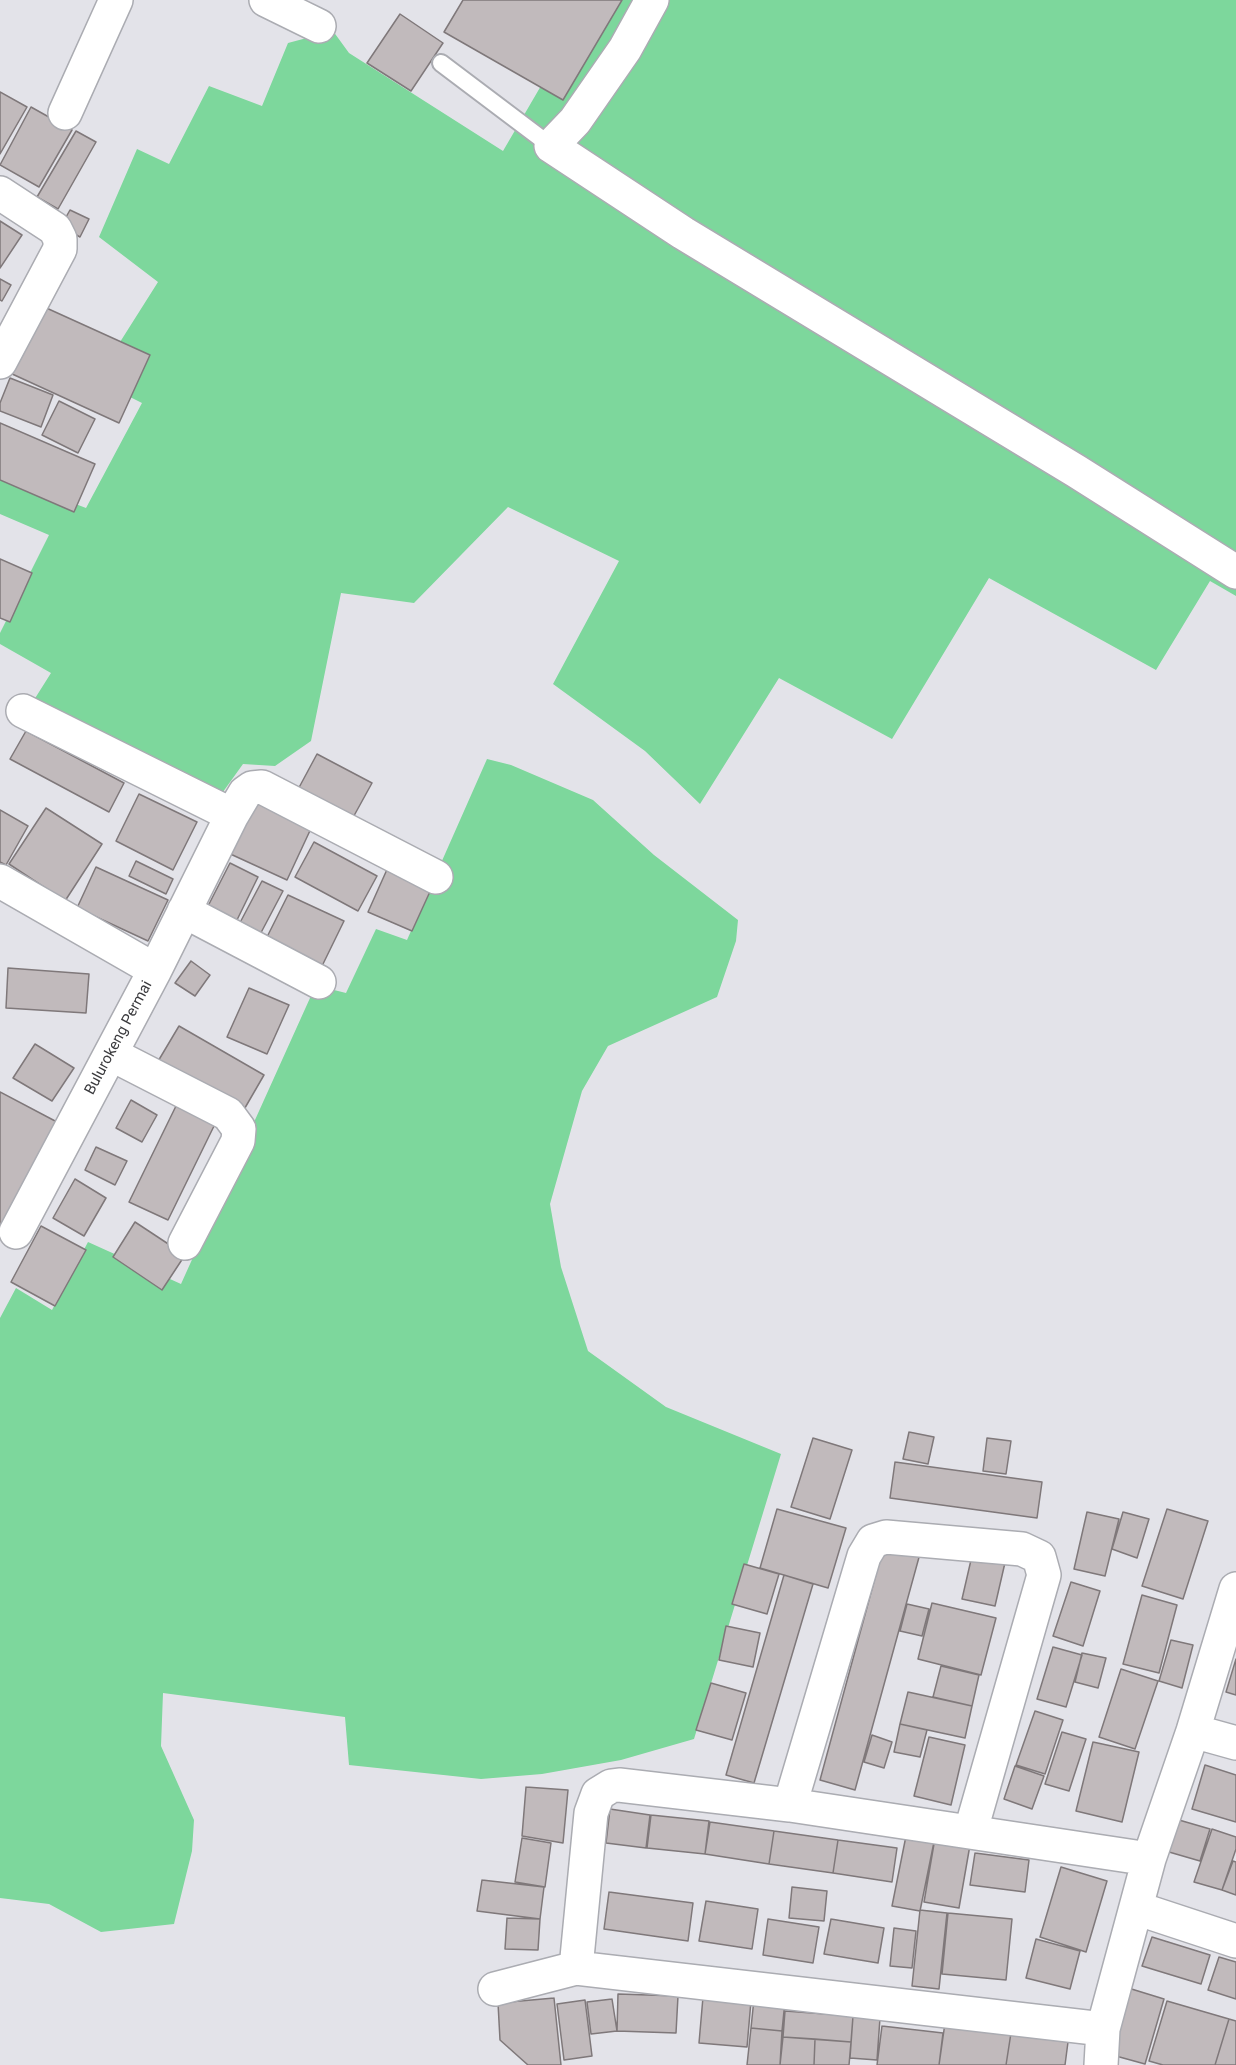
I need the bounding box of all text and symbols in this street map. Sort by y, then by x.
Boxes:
street label: Bulurokeng Permai [81,978,157,1098]

